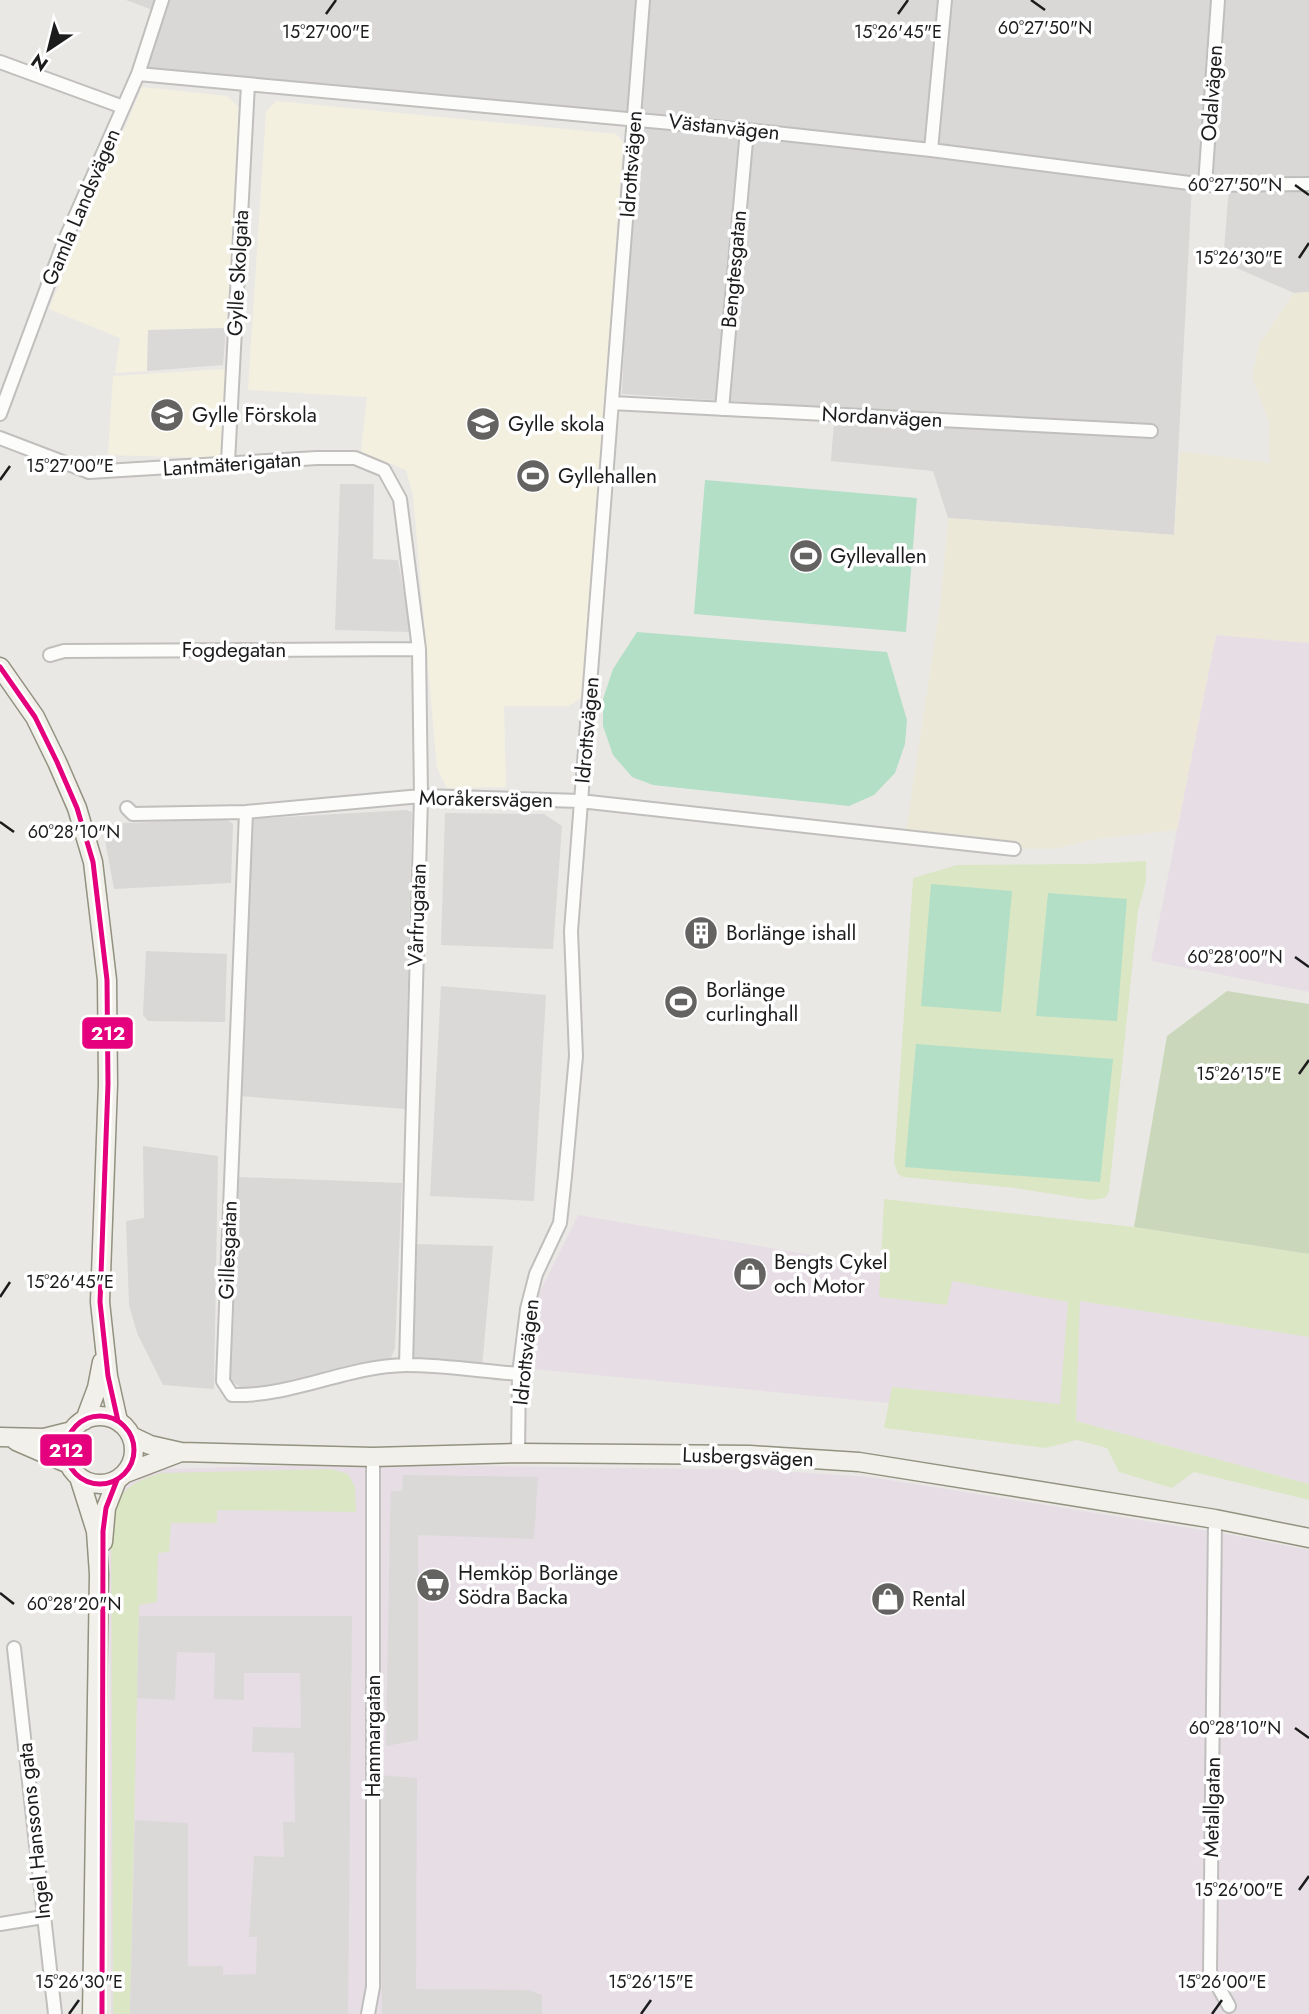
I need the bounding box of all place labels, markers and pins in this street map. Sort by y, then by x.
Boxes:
school or university icon: Gylle Förskola [148,396,186,434]
place label: Gylle Förskola [192,400,317,430]
school or university icon: Gylle skola [464,405,502,443]
place label: Gylle skola [508,409,604,439]
sports icon: Gyllehallen [514,457,552,495]
place label: Gyllehallen [558,461,657,491]
sports icon: Gyllevallen [787,537,825,575]
place label: Gyllevallen [830,541,927,571]
building icon: Borlänge ishall [682,914,720,952]
place label: Borlänge ishall [726,918,856,948]
place label: Borlänge curlinghall [706,975,798,1029]
sports icon: Borlänge curlinghall [662,983,700,1021]
place label: Bengts Cykel och Motor [774,1247,888,1301]
shop icon: Bengts Cykel och Motor [731,1255,769,1293]
place label: Hemköp Borlänge Södra Backa [458,1558,618,1612]
supermarket icon: Hemköp Borlänge Södra Backa [414,1566,452,1604]
shop icon: Rental [869,1580,907,1618]
place label: Rental [912,1584,966,1614]

